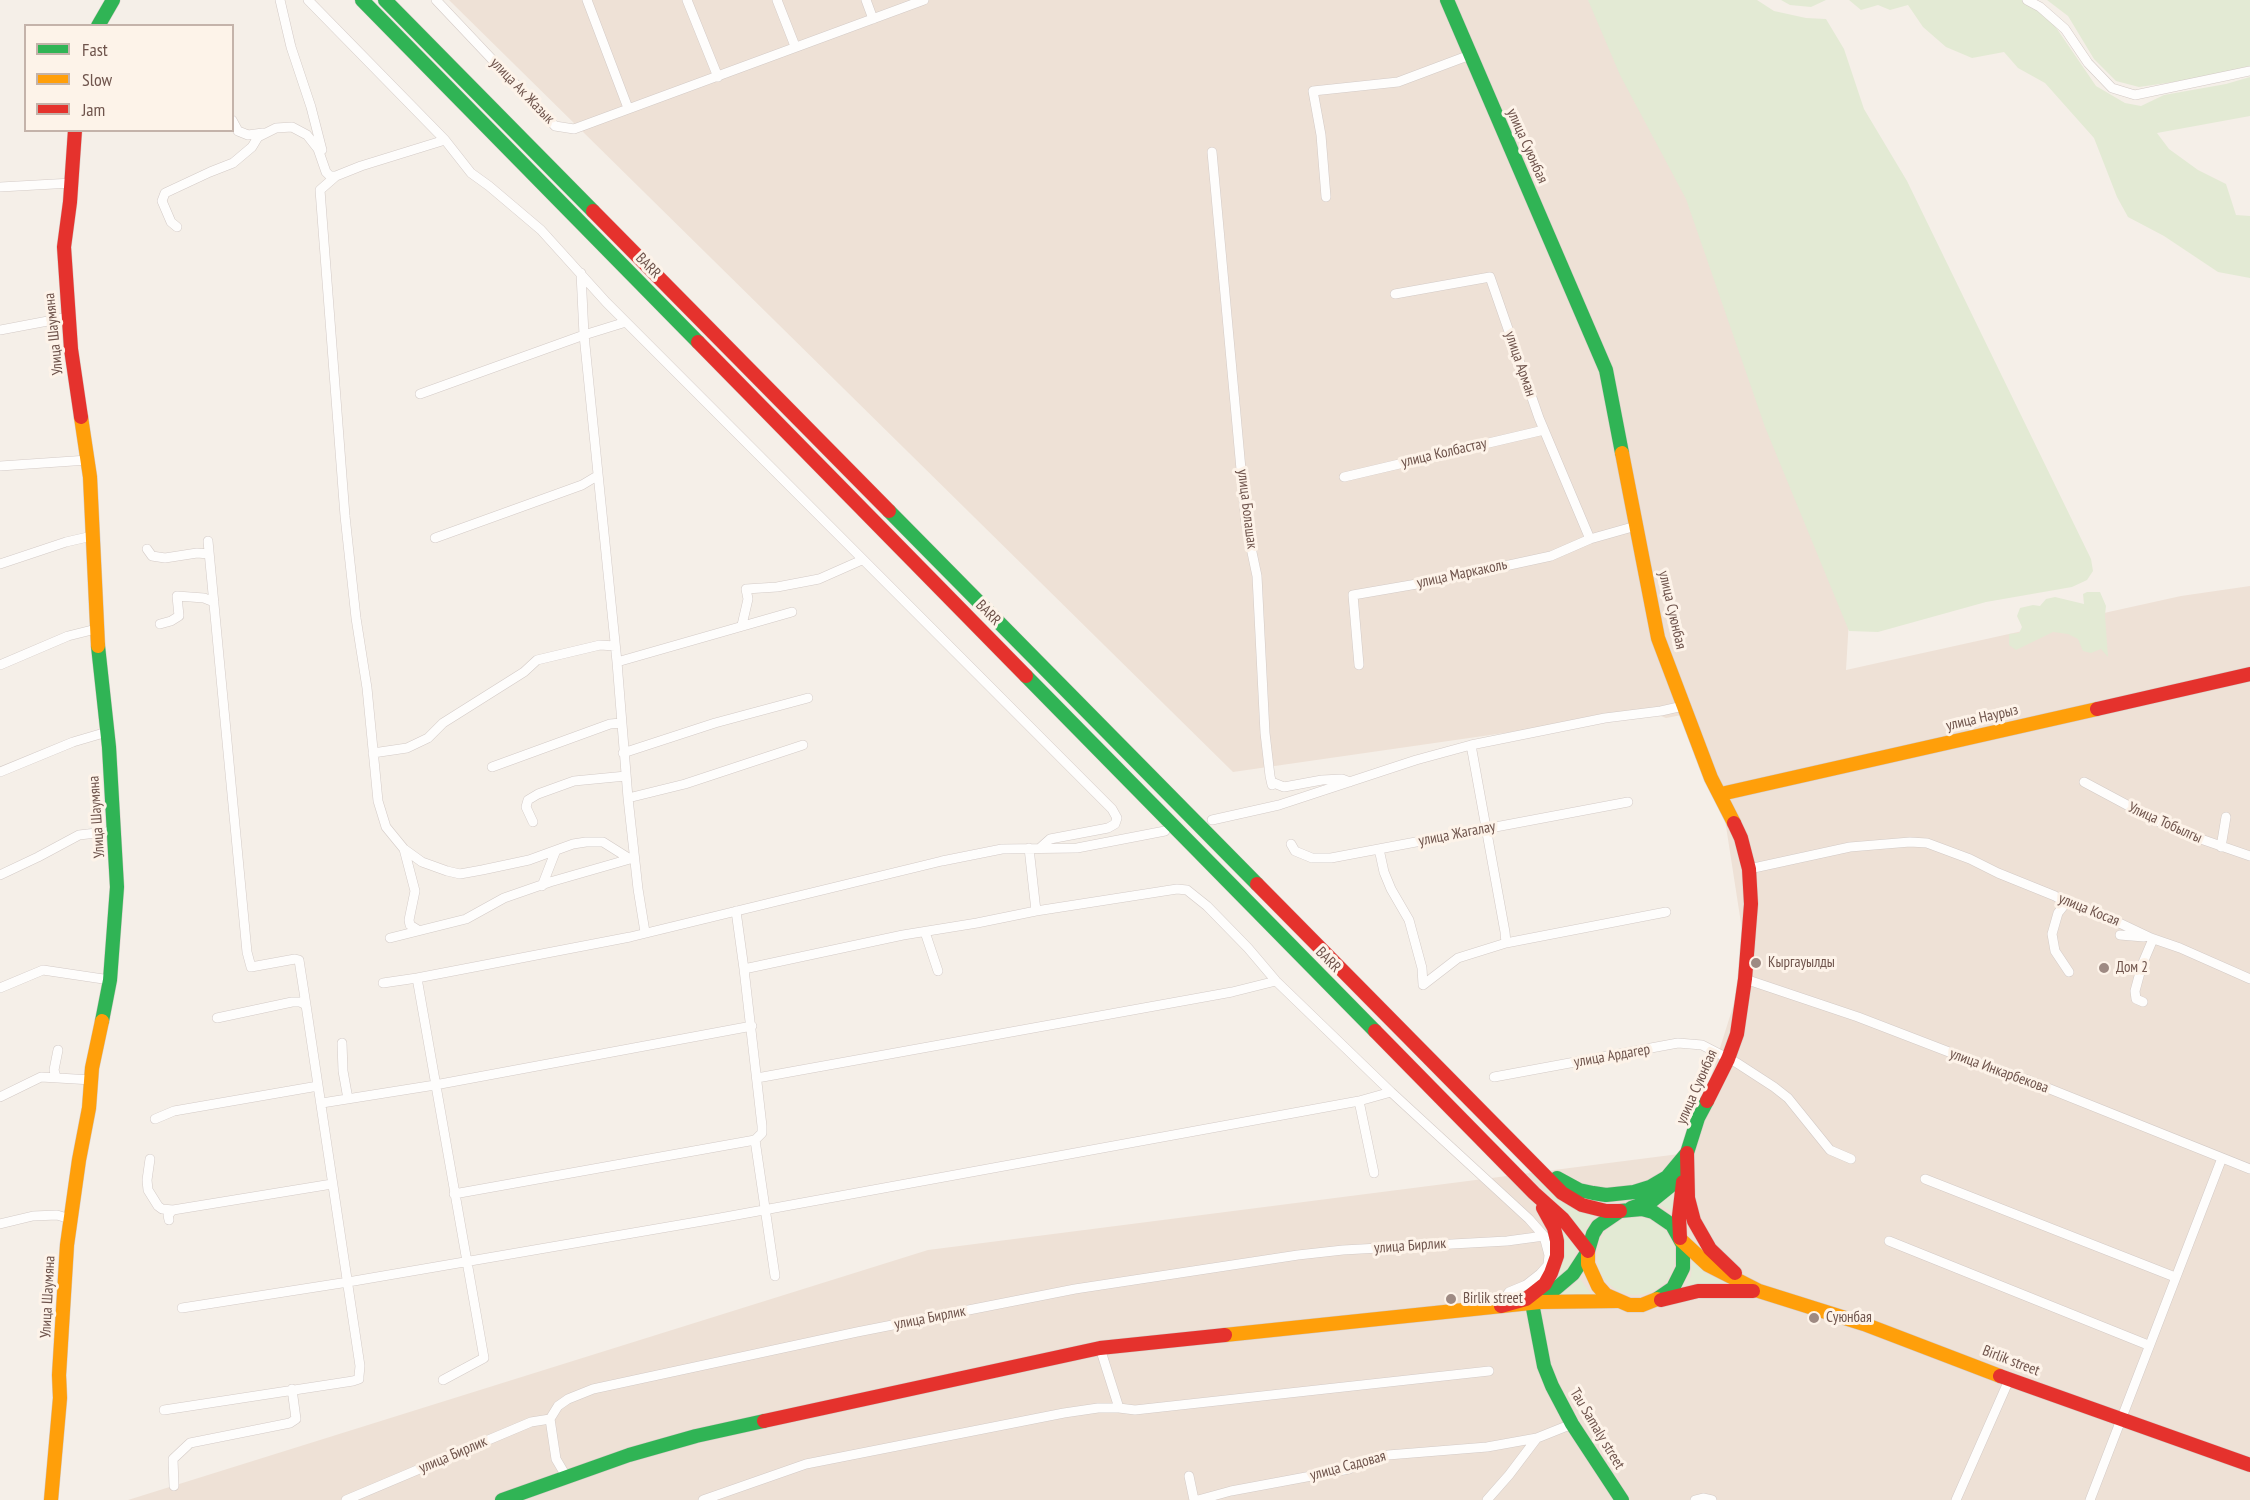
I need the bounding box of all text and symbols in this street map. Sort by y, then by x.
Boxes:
legend [24,24,234,132]
text: Fast [82,38,108,61]
street label: улица Ак Жазык [486,54,558,128]
text: Slow [82,68,112,91]
text: Jam [82,98,105,121]
street label: улица Суюнбая [1503,106,1551,186]
street label: BARR [632,249,664,283]
street label: Улица Шаумяна [41,292,67,376]
street label: улица Арман [1500,329,1540,399]
street label: улица Колбастау [1399,434,1489,472]
street label: улица Болашак [1233,468,1261,550]
street label: улица Маркаколь [1415,556,1509,592]
street label: улица Суюнбая [1654,569,1690,651]
street label: BARR [972,596,1004,630]
street label: улица Наурыз [1944,701,2020,735]
street label: Улица Шаумяна [85,775,109,859]
street label: Улица Тобылгы [2125,799,2205,847]
street label: улица Жагалау [1417,818,1497,850]
street label: улица Косая [2056,890,2122,930]
street label: BARR [1312,943,1344,977]
place label: Кыргауылды [1768,954,1835,972]
marker: Кыргауылды [1749,956,1763,970]
place label: Дом 2 [2116,959,2148,977]
marker: Дом 2 [2097,961,2111,975]
street label: улица Ардагер [1572,1040,1652,1072]
street label: улица Инкарбекова [1947,1045,2051,1097]
street label: улица Суюнбая [1673,1047,1721,1127]
street label: улица Бирлик [1373,1235,1447,1257]
street label: Улица Шаумяна [37,1255,59,1339]
place label: Birlik street [1463,1290,1523,1308]
marker: Birlik street [1444,1292,1458,1306]
street label: улица Бирлик [893,1302,967,1334]
place label: Суюнбая [1826,1309,1872,1327]
marker: Суюнбая [1807,1311,1821,1325]
street label: Birlik street [1980,1342,2042,1380]
street label: Tau Samaly street [1566,1385,1628,1473]
street label: улица Бирлик [416,1433,490,1477]
street label: улица Садовая [1308,1447,1388,1485]

